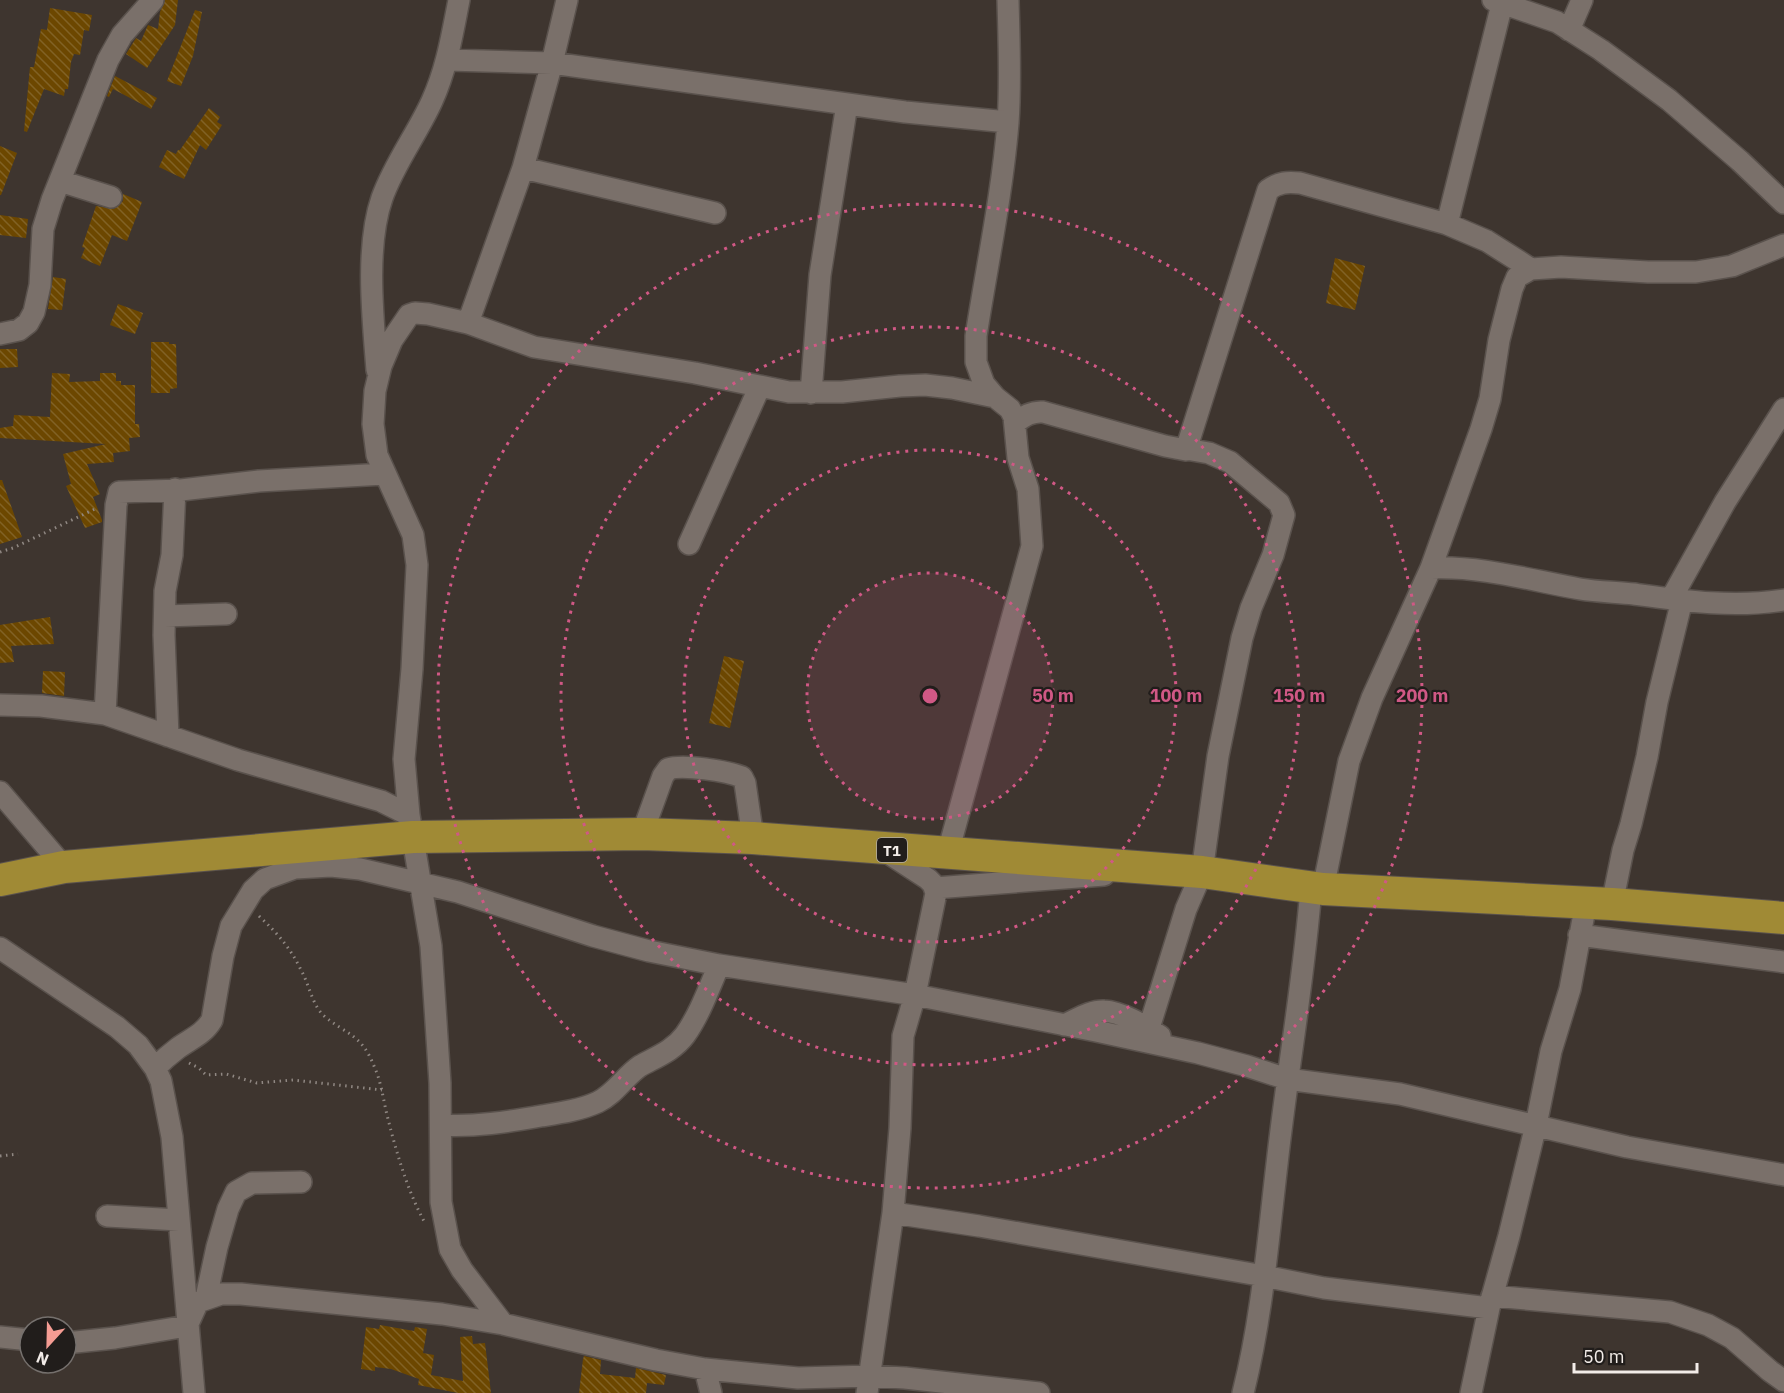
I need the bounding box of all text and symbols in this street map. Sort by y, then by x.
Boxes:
text: 50 m [1032,684,1074,707]
text: 100 m [1150,684,1202,707]
text: 150 m [1273,684,1325,707]
text: 200 m [1396,684,1448,707]
centre of rings [920,686,940,706]
road number: T1 [877,838,907,862]
north arrow [18,1315,78,1375]
scale bar [1574,1336,1697,1374]
text: 50 m [1583,1345,1625,1368]
text: N [33,1347,52,1370]

